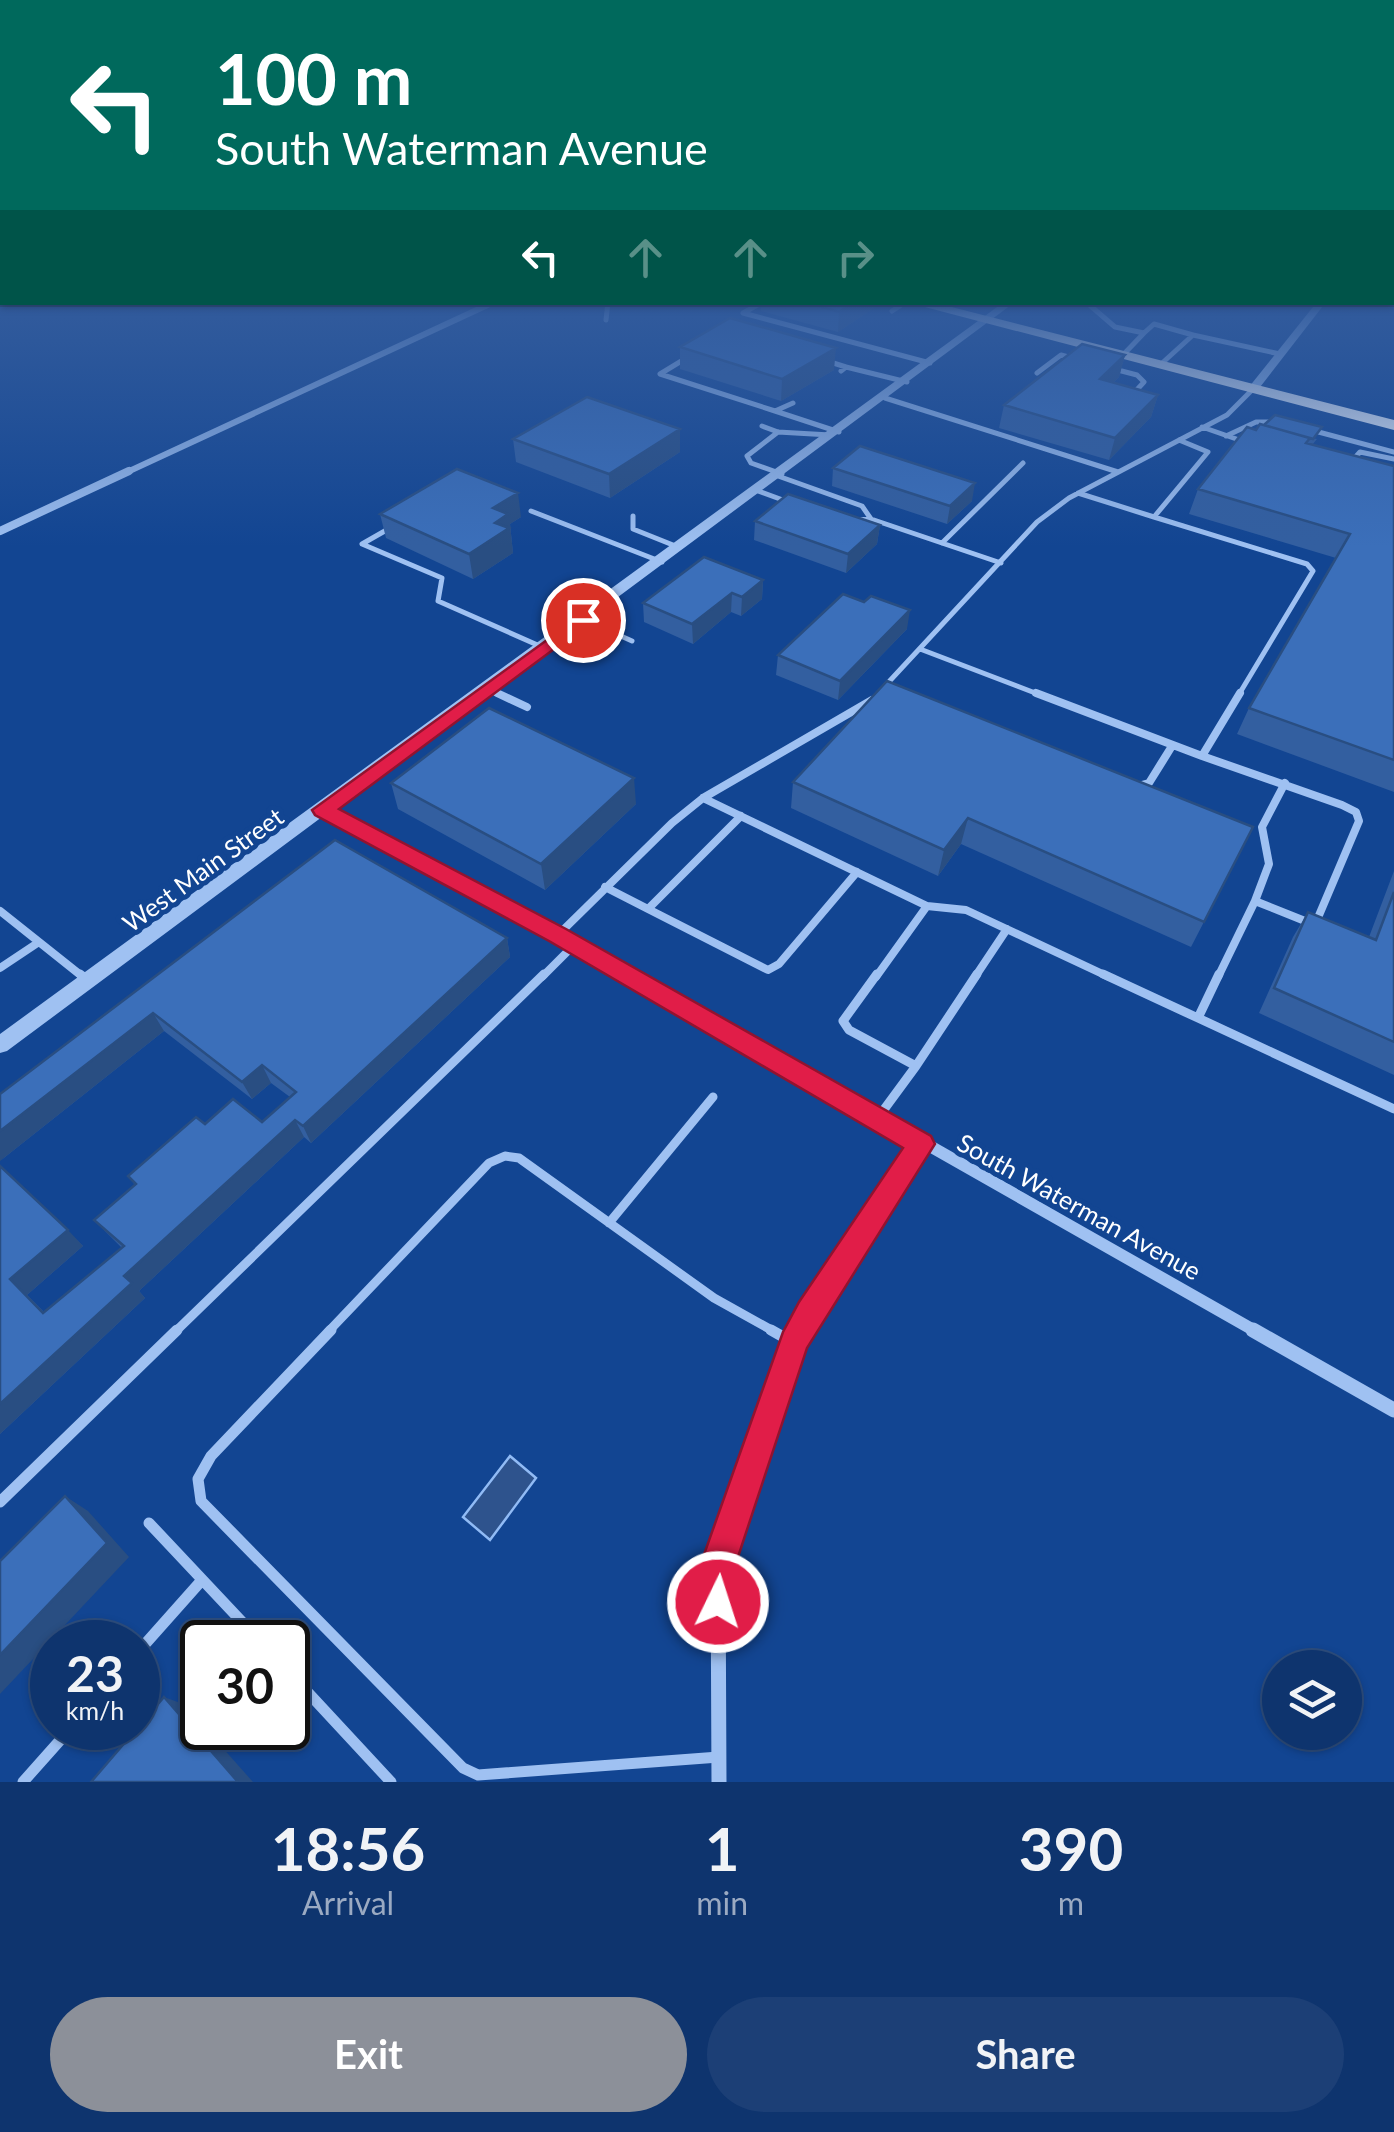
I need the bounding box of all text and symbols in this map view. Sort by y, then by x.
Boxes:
text: 100 m [215,36,412,120]
icon: left [50,40,180,170]
text: South Waterman Avenue [215,121,708,175]
icon: left [513,230,568,285]
icon: ahead [618,230,673,285]
icon: ahead [723,230,778,285]
icon: right [828,230,883,285]
pin [541,578,626,663]
icon: arrive [556,593,611,648]
street label: West Main Street [116,801,289,938]
street label: South Waterman Avenue [952,1127,1206,1286]
position arrow [666,1550,770,1654]
speed limit sign: 30 [180,1620,310,1750]
text: 23 [66,1643,124,1703]
map controls [1262,1650,1362,1750]
button: layers [1262,1650,1362,1750]
text: km/h [66,1695,124,1725]
text: 18:56 [271,1812,425,1884]
text: 1 [705,1812,740,1884]
text: 390 [1019,1812,1123,1884]
text: Arrival [302,1883,394,1922]
text: min [696,1883,748,1922]
text: m [1058,1883,1084,1922]
button: Exit [50,1997,687,2112]
button: Share [707,1997,1344,2112]

